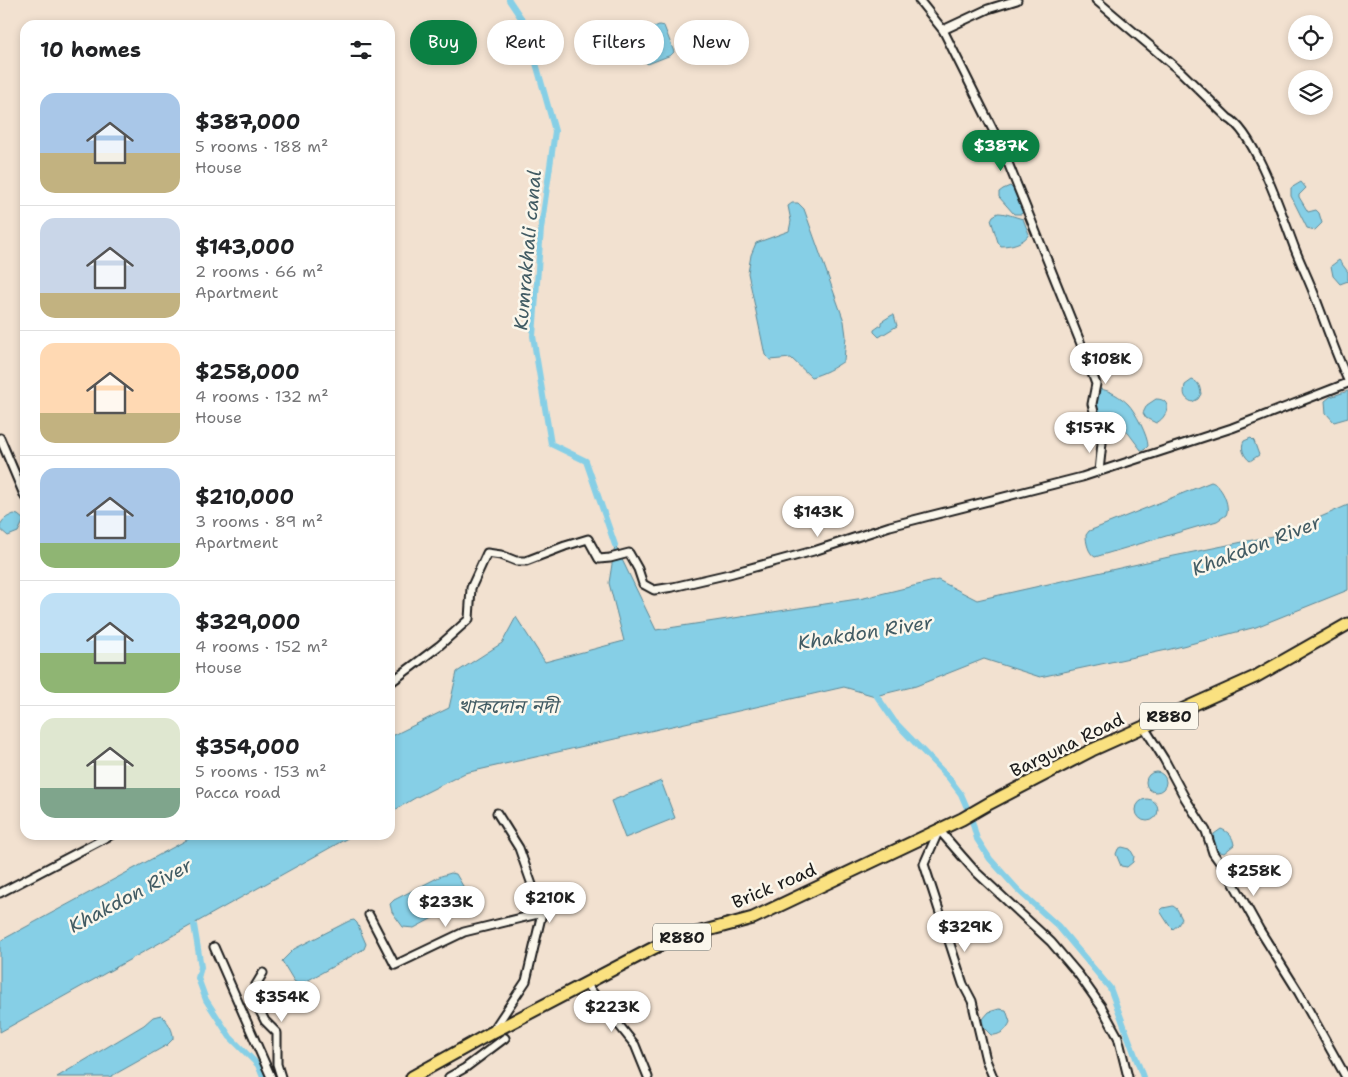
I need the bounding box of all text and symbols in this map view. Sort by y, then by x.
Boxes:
map controls [1288,15,1333,115]
button: locate [1288,15,1333,60]
chip: Buy [410,20,477,65]
chip: Rent [487,20,564,65]
chip: Filters [574,20,664,65]
chip: New [674,20,749,65]
text: 10 homes [40,36,141,64]
icon: filters [347,36,375,64]
button: layers [1288,70,1333,115]
text: $387,000 [195,108,300,136]
icon: home [80,113,140,173]
pin: $387K [966,130,1036,172]
text: $387K [973,135,1029,156]
text: 5 rooms · 188 m² [195,136,328,157]
text: House [195,157,242,178]
water label: Kumrakhali canal [508,169,547,331]
text: $143,000 [195,233,295,261]
icon: home [80,238,140,298]
text: 2 rooms · 66 m² [195,261,323,282]
text: Apartment [195,282,278,303]
pin: $108K [1071,342,1141,385]
text: $108K [1081,348,1131,369]
text: $258,000 [195,358,300,386]
icon: home [80,363,140,423]
text: 4 rooms · 132 m² [195,386,329,407]
text: House [195,407,242,428]
pin: $157K [1055,412,1125,454]
text: $157K [1065,417,1115,438]
text: $210,000 [195,483,294,511]
icon: home [80,488,140,548]
pin: $143K [783,496,853,538]
text: $143K [793,501,843,522]
water label: Khakdon River [1188,509,1325,582]
text: 3 rooms · 89 m² [195,511,323,532]
text: Apartment [195,532,278,553]
text: $329,000 [195,608,301,636]
water label: Khakdon River [796,609,935,656]
icon: home [80,613,140,673]
text: 4 rooms · 152 m² [195,636,328,657]
text: House [195,657,242,678]
water label: খাকদোন নদী [458,694,562,719]
road number: R880 [1140,702,1198,729]
street label: Barguna Road [1006,707,1128,783]
text: $354,000 [195,733,300,761]
icon: home [80,738,140,798]
text: 5 rooms · 153 m² [195,761,327,782]
text: Pacca road [195,782,281,803]
water label: Khakdon River [64,852,197,938]
pin: $258K [1219,854,1289,897]
street label: Brick road [728,857,820,915]
text: $258K [1227,860,1281,881]
pin: $210K [515,882,585,924]
pin: $233K [411,886,481,928]
text: $210K [525,887,575,908]
text: $233K [419,891,473,912]
pin: $329K [930,910,1000,953]
text: $329K [938,916,992,937]
road number: R880 [653,924,711,950]
pin: $354K [247,980,317,1023]
text: $354K [255,986,309,1007]
pin: $223K [577,990,647,1033]
text: $223K [585,996,639,1017]

